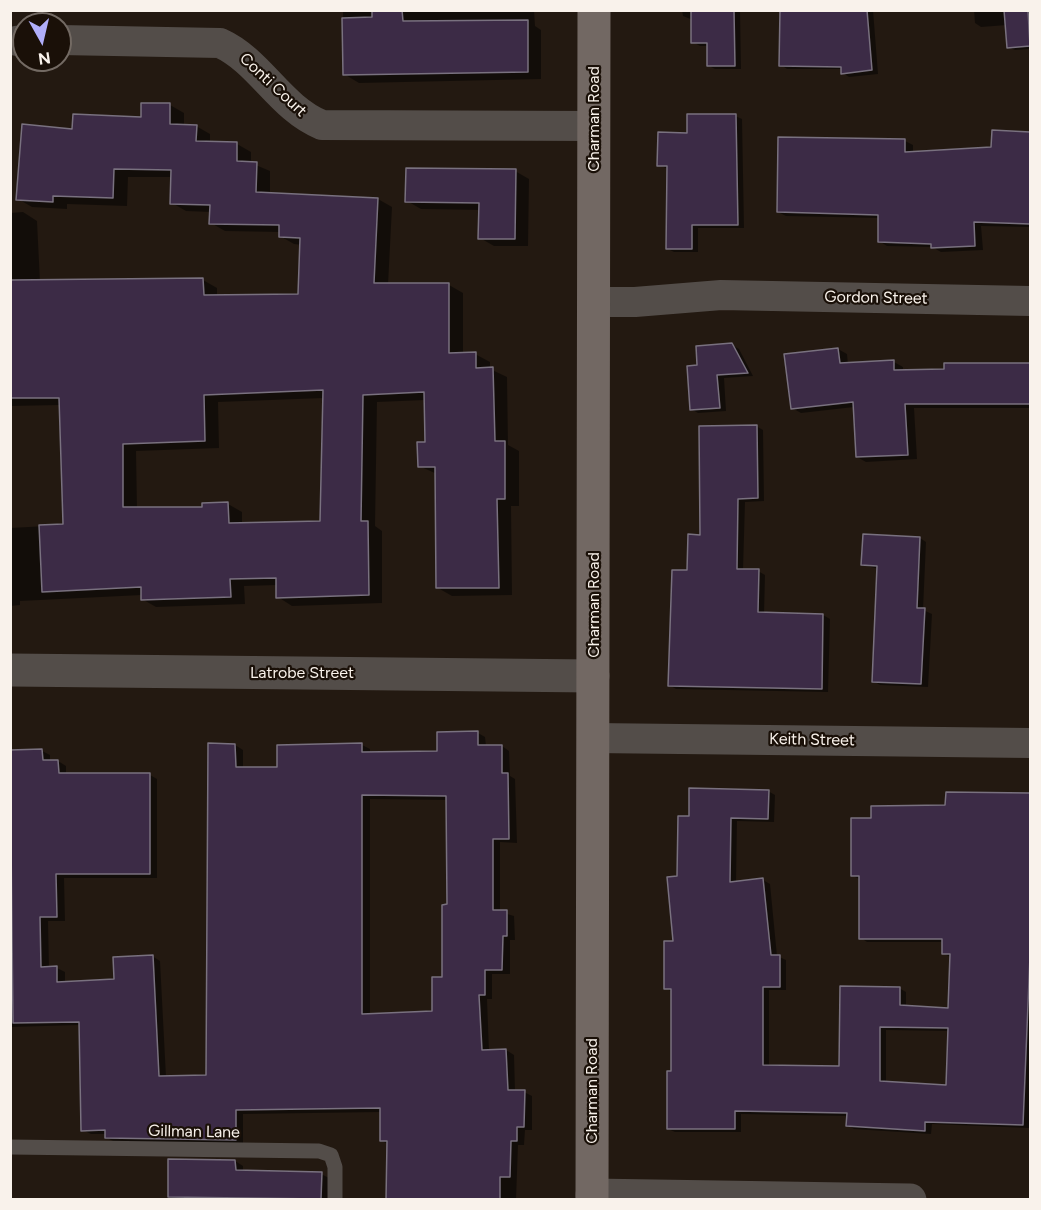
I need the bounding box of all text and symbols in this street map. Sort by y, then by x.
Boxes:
north arrow [12,12,72,72]
text: N [37,48,52,69]
street label: Conti Court [235,49,311,121]
street label: Charman Road [584,66,604,172]
street label: Gordon Street [824,288,928,308]
street label: Charman Road [584,552,604,658]
street label: Latrobe Street [250,663,354,683]
street label: Keith Street [769,730,855,750]
street label: Charman Road [582,1038,602,1144]
street label: Gillman Lane [148,1122,240,1142]

